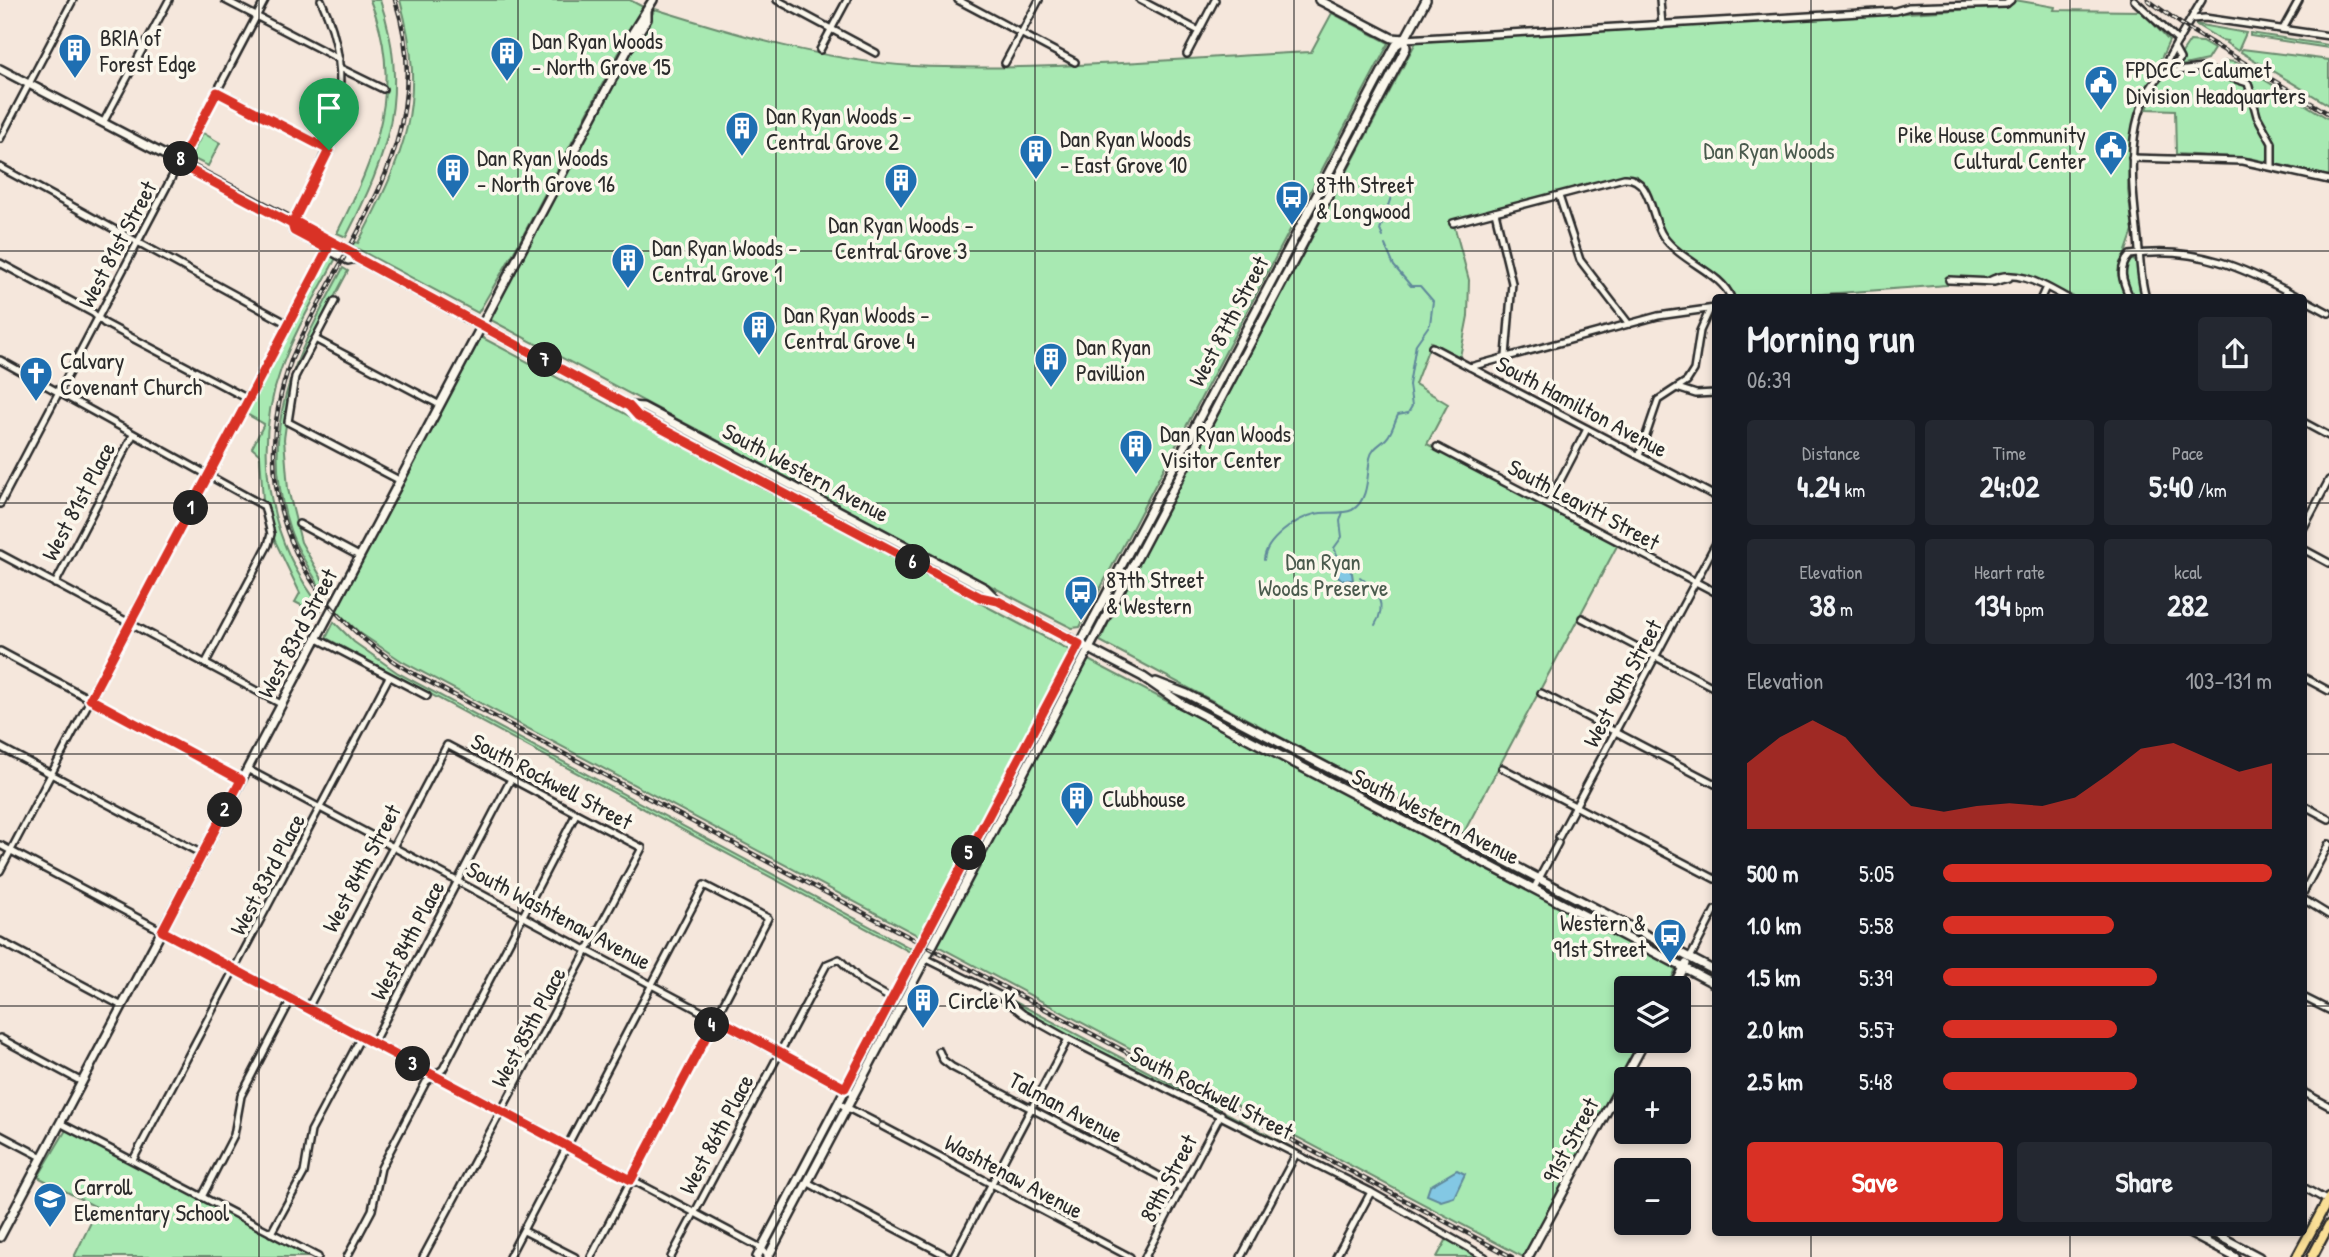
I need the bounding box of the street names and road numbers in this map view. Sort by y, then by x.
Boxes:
street label: West 81st Street [71,174,164,313]
street label: West 87th Street [1181,250,1276,391]
street label: South Hamilton Avenue [1491,348,1673,464]
street label: South Western Avenue [717,415,895,529]
street label: West 81st Place [34,436,122,566]
street label: South Leavitt Street [1503,451,1666,558]
street label: West 83rd Street [250,562,345,703]
street label: West 90th Street [1575,613,1669,752]
street label: South Rockwell Street [466,725,639,837]
street label: South Western Avenue [1347,760,1525,872]
street label: West 84th Street [314,798,408,937]
street label: West 83rd Place [222,808,312,940]
street label: South Washtenaw Avenue [462,853,656,977]
street label: West 84th Place [363,875,451,1005]
street label: West 85th Place [483,961,573,1093]
street label: South Rockwell Street [1125,1038,1300,1147]
street label: Talman Avenue [1004,1064,1128,1150]
street label: West 86th Place [671,1069,761,1199]
street label: 91st Street [1535,1091,1606,1188]
street label: Washtenaw Avenue [939,1127,1089,1225]
street label: 89th Street [1132,1128,1204,1227]

